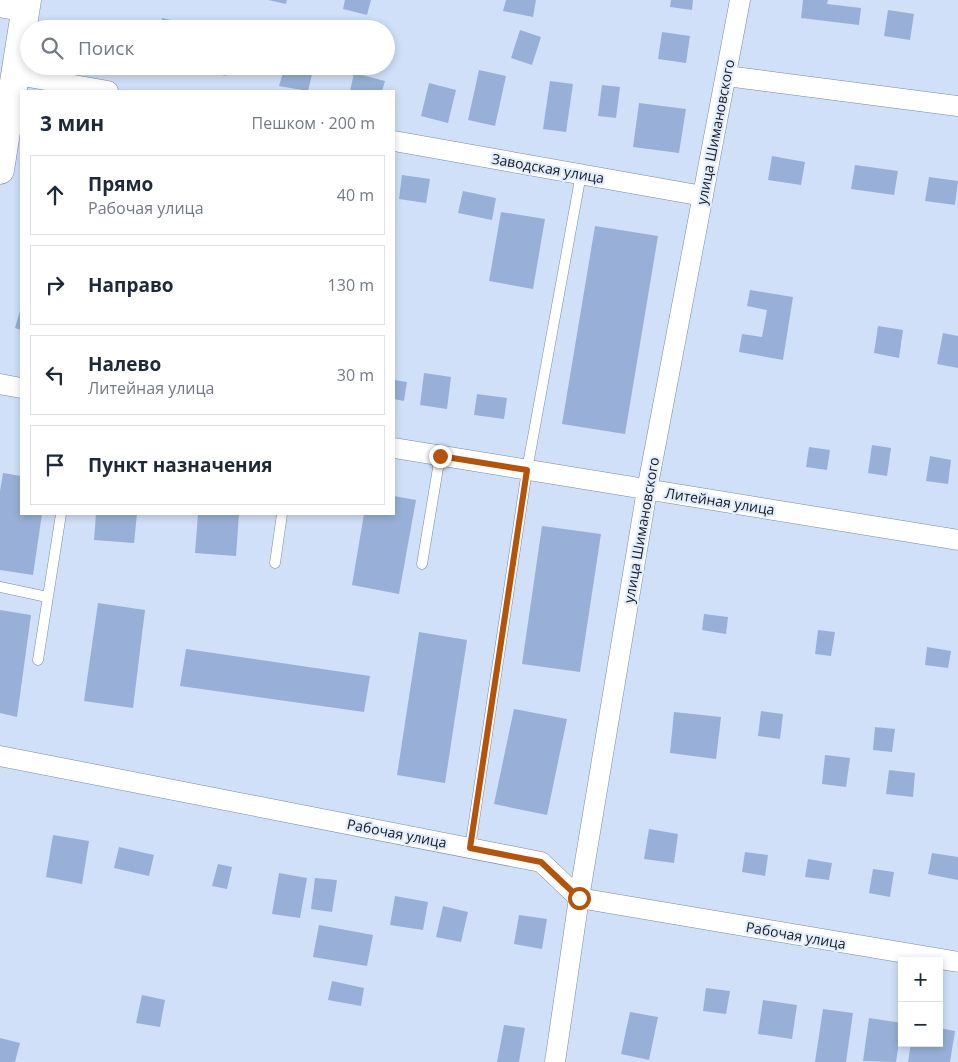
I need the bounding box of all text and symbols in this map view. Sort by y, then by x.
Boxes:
search box [20,20,395,75]
icon: search [38,34,66,62]
text: Поиск [78,35,134,61]
street label: улица Шимановского [692,58,738,206]
text: 3 мин [40,109,104,137]
text: Пешком · 200 m [252,112,375,134]
street label: Заводская улица [490,149,606,187]
text: Прямо [88,171,153,197]
icon: ahead [41,181,69,209]
text: 40 m [337,184,374,206]
text: Рабочая улица [88,197,204,219]
icon: right [41,271,69,299]
text: Направо [88,272,174,298]
text: 130 m [328,274,374,296]
text: Налево [88,351,161,377]
icon: left [41,361,69,389]
text: 30 m [337,364,374,386]
text: Литейная улица [88,377,214,399]
route end [429,445,452,468]
icon: arrive [41,451,69,479]
text: Пункт назначения [88,452,273,478]
street label: улица Шимановского [619,456,663,604]
street label: Литейная улица [664,483,776,519]
street label: Рабочая улица [346,814,448,852]
route start [568,887,591,910]
street label: Рабочая улица [745,917,847,953]
map controls [898,957,943,1047]
button: + [898,957,943,1002]
button: − [898,1002,943,1047]

